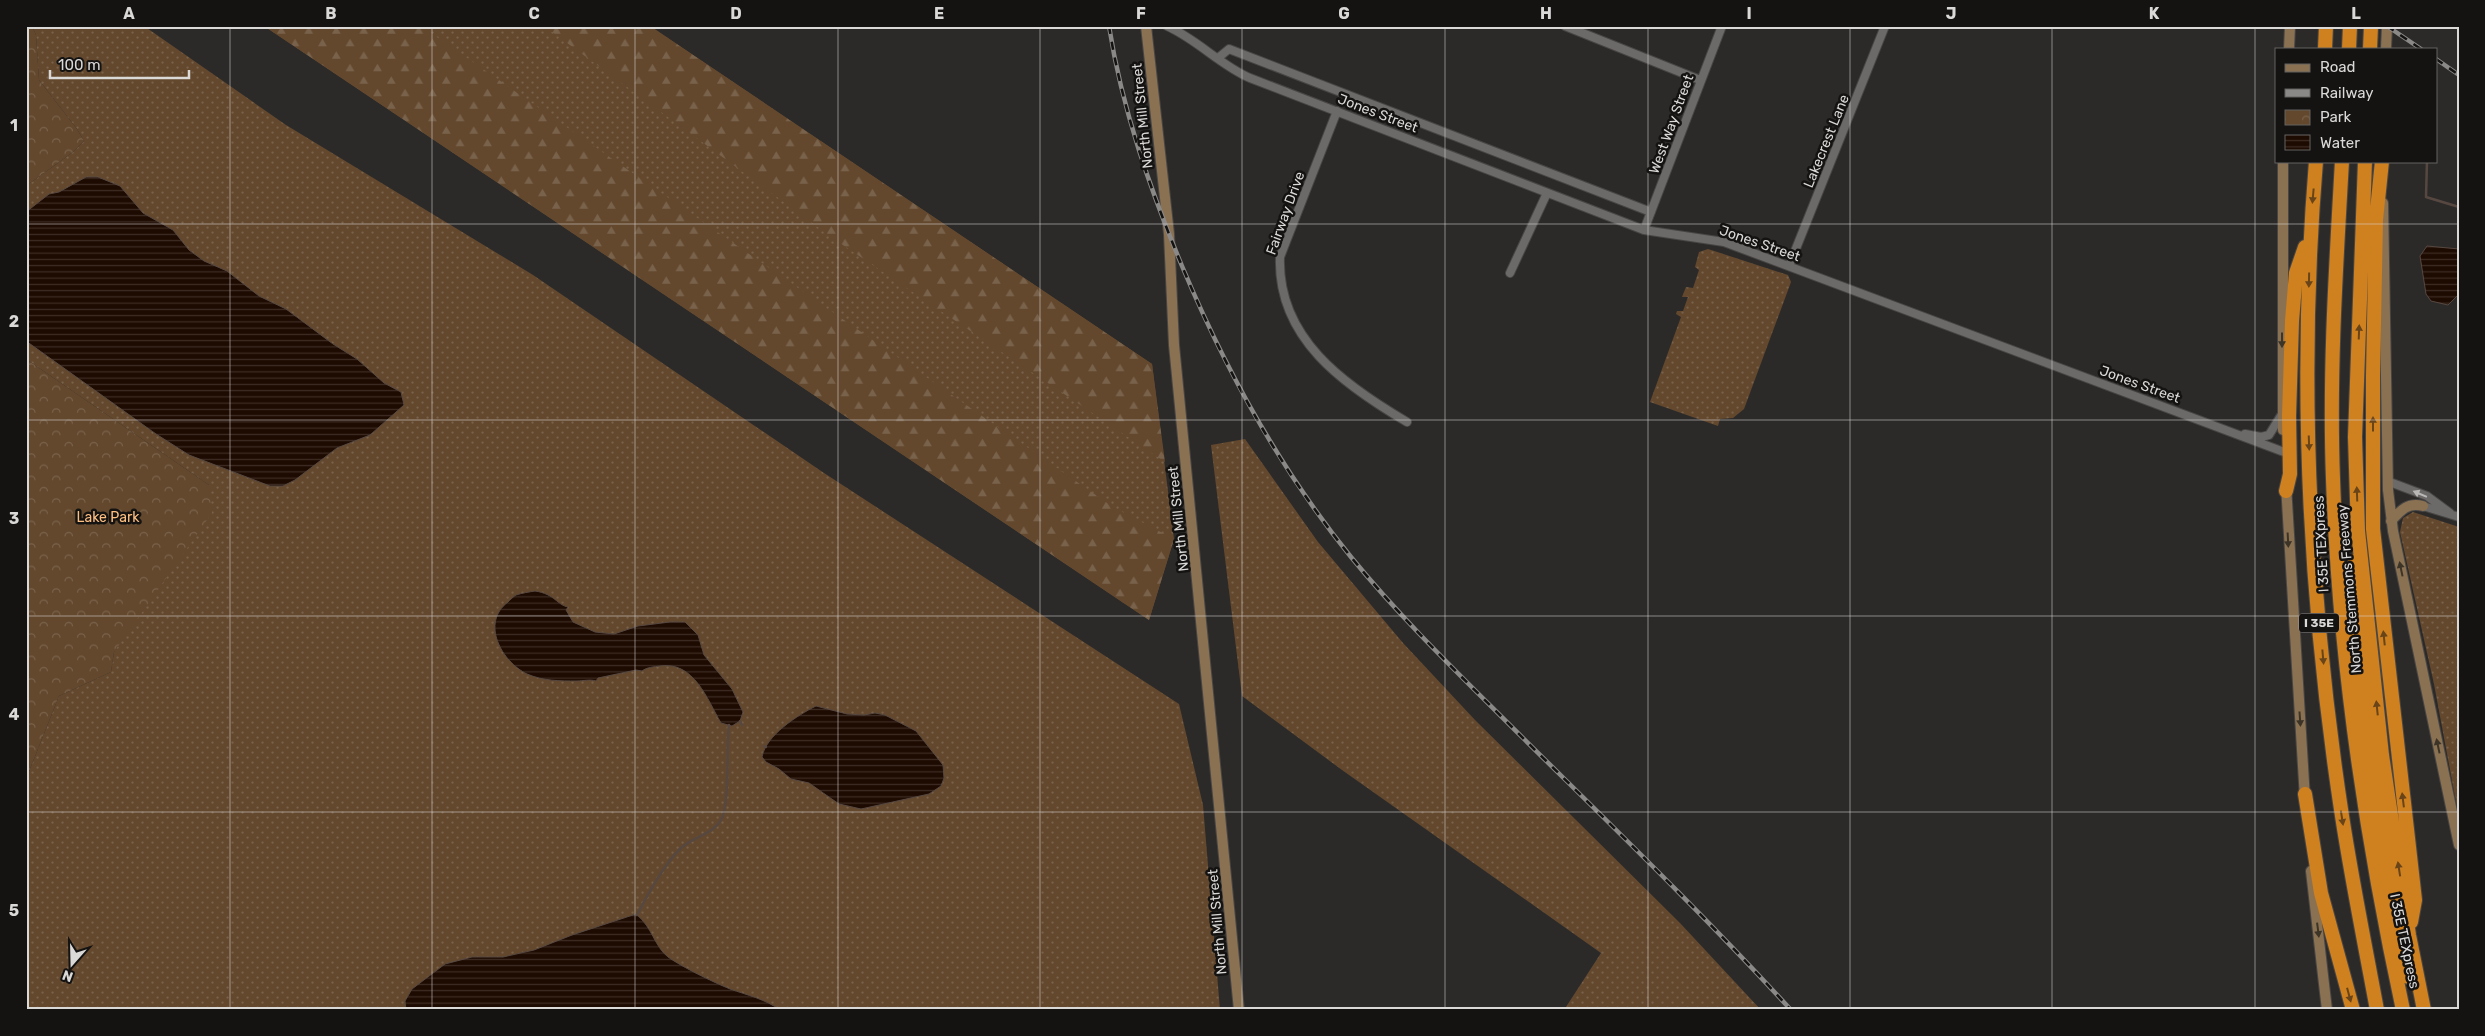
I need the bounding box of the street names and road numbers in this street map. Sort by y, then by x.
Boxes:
street label: North Mill Street [1128,62,1156,169]
street label: West Way Street [1646,72,1697,176]
street label: Jones Street [1335,90,1421,137]
street label: Lakecrest Lane [1800,92,1853,190]
street label: Fairway Drive [1263,169,1308,257]
street label: Jones Street [1717,222,1803,265]
street label: Jones Street [2097,362,2183,407]
street label: North Mill Street [1164,465,1192,572]
street label: I 35E TEXpress [2310,495,2333,593]
street label: North Stemmons Freeway [2334,504,2365,674]
road number: I 35E [2299,614,2339,632]
street label: North Mill Street [1204,868,1231,975]
street label: I 35E TEXpress [2386,892,2423,990]

